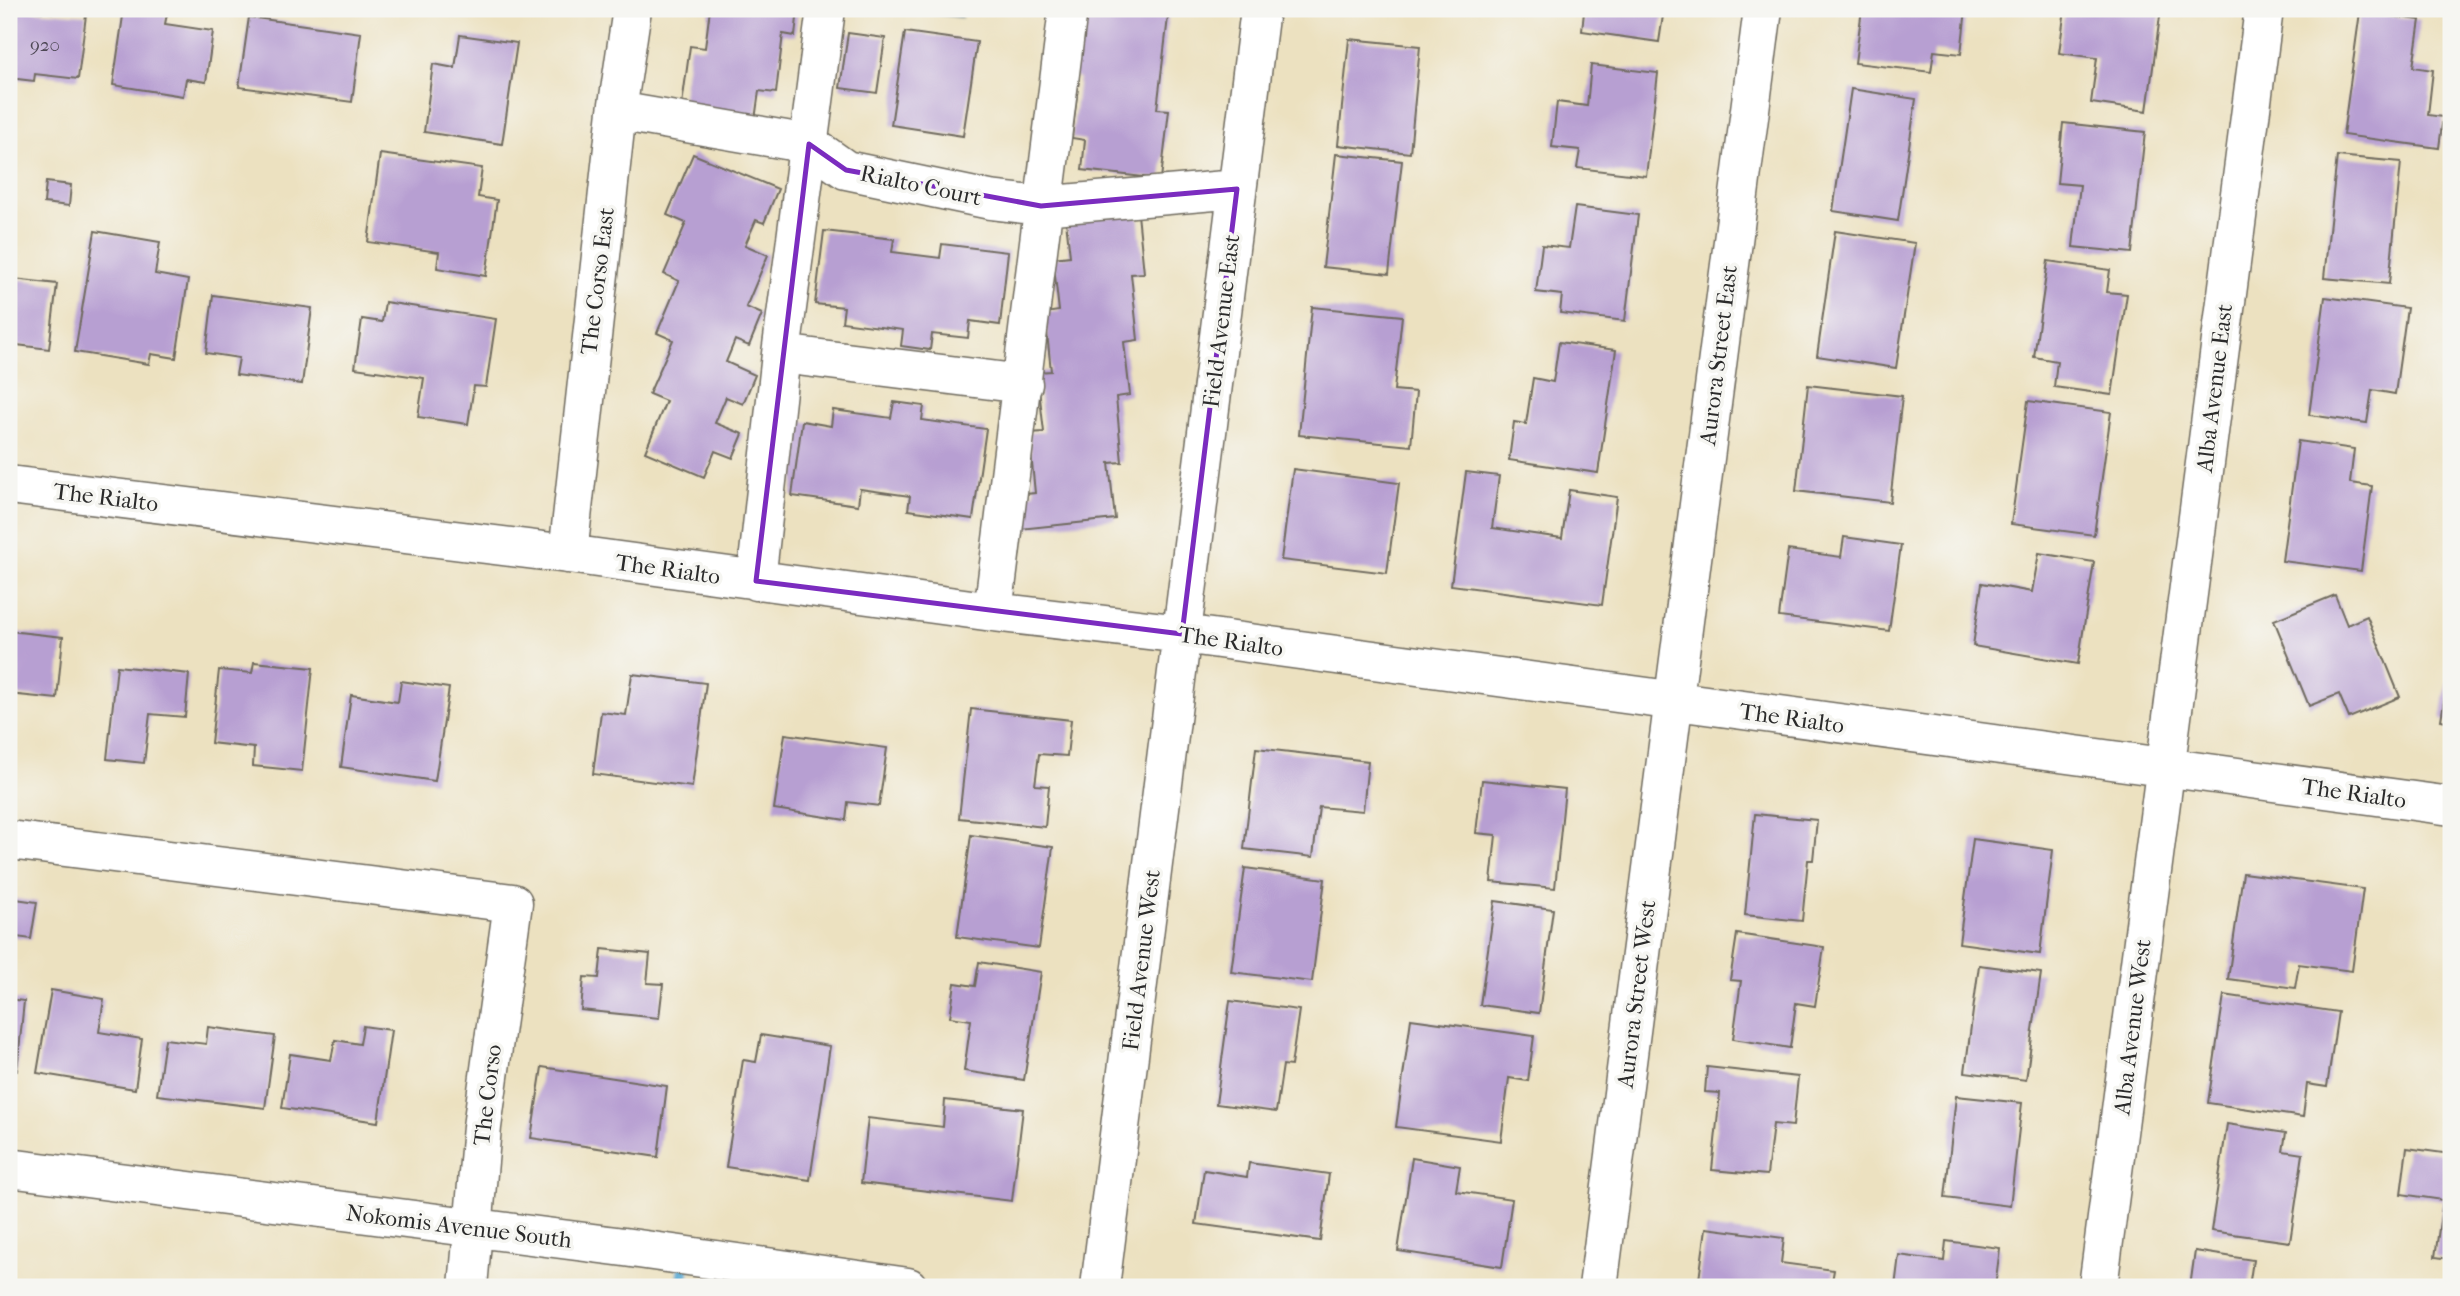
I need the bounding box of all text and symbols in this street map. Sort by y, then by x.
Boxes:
house number: 920 [30,34,60,56]
street label: Rialto Court [858,159,984,212]
street label: The Corso East [575,206,620,356]
street label: Field Avenue East [1197,233,1246,409]
street label: Aurora Street East [1694,263,1743,448]
street label: Alba Avenue East [2191,302,2238,475]
street label: The Rialto [52,478,160,517]
street label: The Rialto [614,549,722,590]
street label: The Rialto [1177,621,1285,662]
street label: The Rialto [1738,698,1846,739]
street label: The Rialto [2300,773,2408,814]
street label: Field Avenue West [1117,868,1166,1052]
street label: Aurora Street West [1611,899,1661,1090]
street label: Alba Avenue West [2108,938,2157,1118]
street label: The Corso [468,1043,507,1147]
street label: Nokomis Avenue South [344,1199,574,1254]

